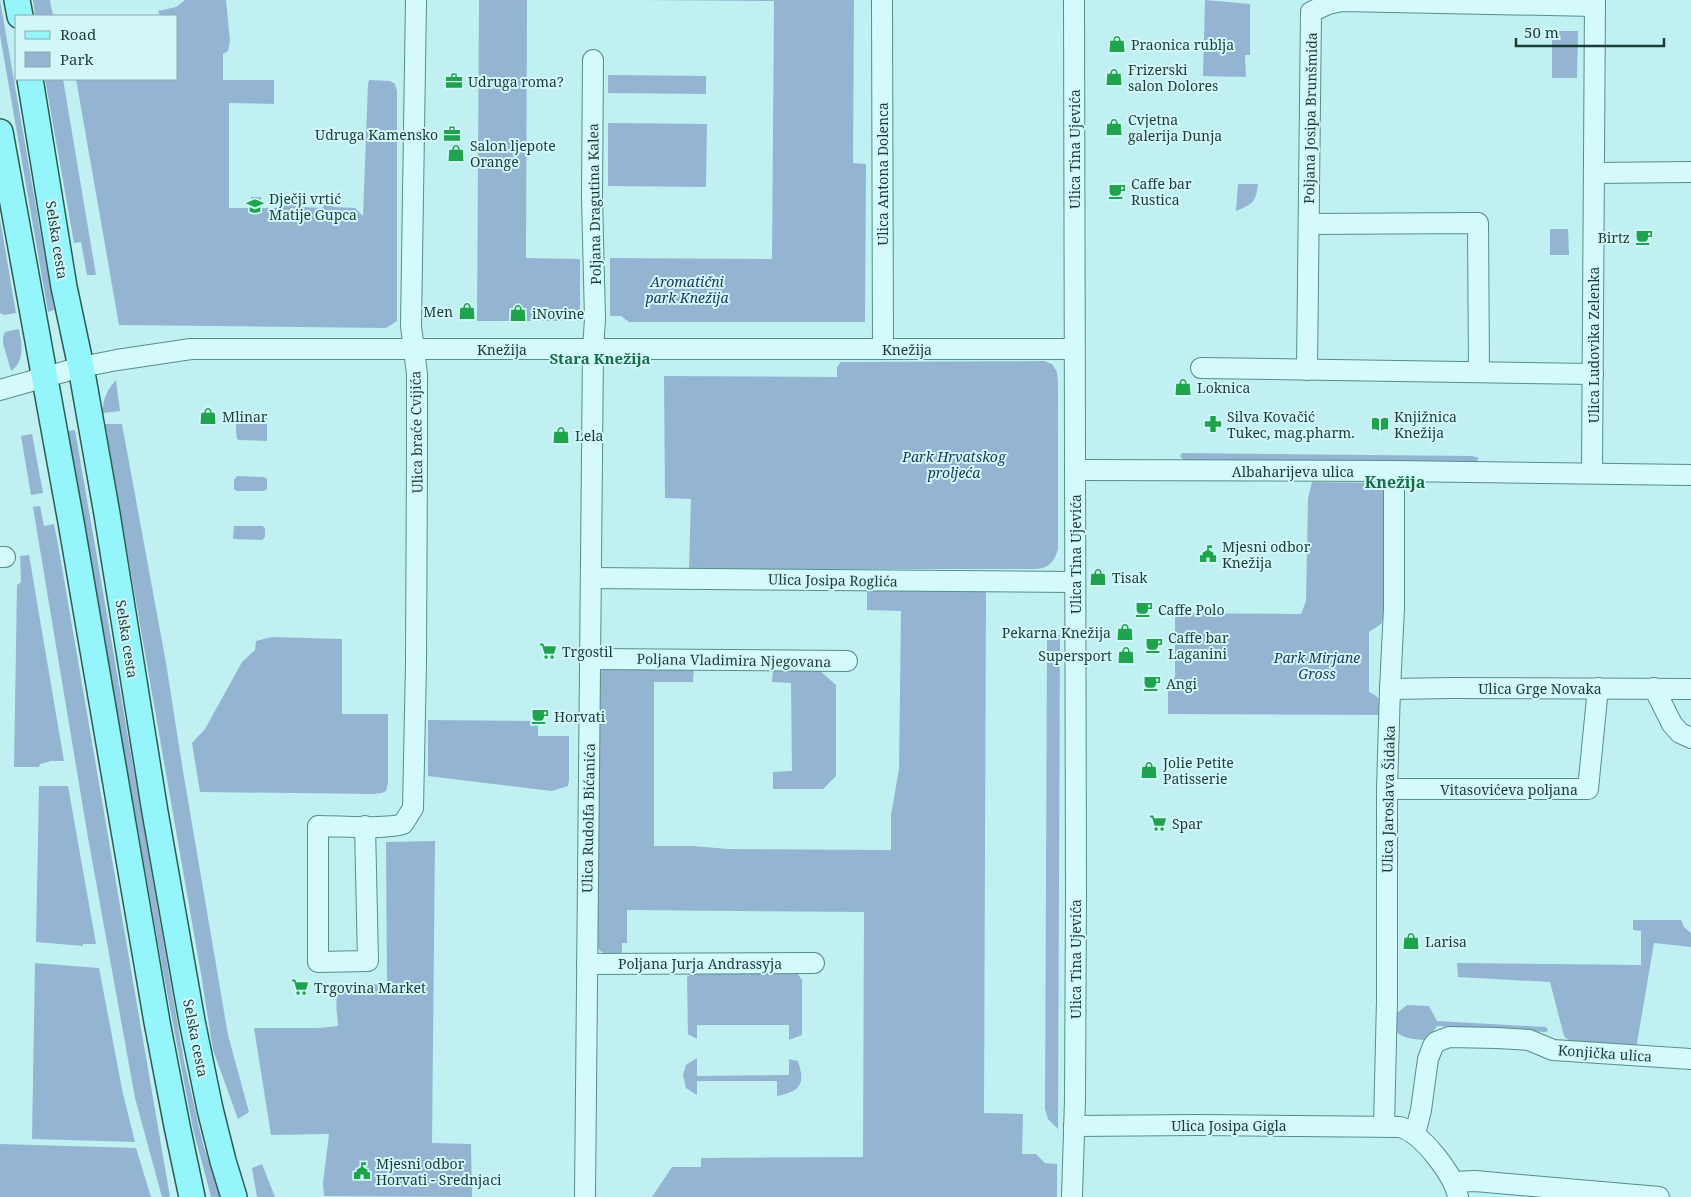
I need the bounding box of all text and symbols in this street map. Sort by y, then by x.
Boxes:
legend [15,15,178,80]
scale bar [1516,15,1664,47]
text: 50 m [1524,22,1559,42]
text: Road [60,24,96,44]
street label: Poljana Josipa Brunšmida [1299,32,1321,204]
shop icon: Praonica rublja [1107,34,1127,54]
place label: Praonica rublja [1131,35,1234,54]
text: Park [60,49,94,69]
place label: Frizerski salon Dolores [1128,60,1218,95]
shop icon: Frizerski salon Dolores [1104,67,1124,87]
office icon: Udruga roma? [444,71,464,91]
place label: Udruga roma? [468,72,564,91]
street label: Ulica Tina Ujevića [1065,89,1084,209]
street label: Ulica Antona Dolenca [873,102,892,246]
place label: Cvjetna galerija Dunja [1128,110,1222,145]
shop icon: Cvjetna galerija Dunja [1104,117,1124,137]
street label: Poljana Dragutina Kalea [583,123,605,285]
office icon: Udruga Kamensko [442,124,462,144]
place label: Udruga Kamensko [315,125,438,144]
place label: Salon ljepote Orange [470,136,556,171]
shop icon: Salon ljepote Orange [446,143,466,163]
place label: Caffe bar Rustica [1131,174,1192,209]
cafe icon: Caffe bar Rustica [1107,181,1127,201]
place label: Dječji vrtić Matije Gupca [269,189,357,224]
school or university icon: Dječji vrtić Matije Gupca [245,196,265,216]
street label: Selska cesta [41,200,73,281]
cafe icon: Birtz [1634,227,1654,247]
place label: Birtz [1598,228,1630,247]
street label: Ulica Ludovika Zelenka [1584,267,1603,423]
park label: Aromatični park Knežija [644,272,729,307]
shop icon: Men [457,301,477,321]
place label: Men [423,302,453,321]
shop icon: iNovine [508,303,528,323]
place label: iNovine [532,304,584,323]
street label: Knežija [477,340,527,359]
street label: Knežija [882,340,932,359]
district label: Stara Knežija [549,348,651,368]
street label: Ulica braće Cvijića [405,370,427,494]
shop icon: Loknica [1173,377,1193,397]
place label: Loknica [1197,378,1250,397]
shop icon: Mlinar [198,406,218,426]
place label: Mlinar [222,407,268,426]
place label: Silva Kovačić Tukec, mag.pharm. [1227,407,1355,442]
place label: Knjižnica Knežija [1394,407,1457,442]
pharmacy icon: Silva Kovačić Tukec, mag.pharm. [1203,414,1223,434]
library icon: Knjižnica Knežija [1370,414,1390,434]
shop icon: Lela [551,425,571,445]
place label: Lela [575,426,604,445]
park label: Park Hrvatskog proljeća [901,447,1007,482]
street label: Albaharijeva ulica [1232,462,1354,481]
district label: Knežija [1365,471,1426,493]
street label: Ulica Tina Ujevića [1066,494,1085,614]
place label: Mjesni odbor Knežija [1222,537,1311,572]
public building icon: Mjesni odbor Knežija [1198,544,1218,564]
shop icon: Tisak [1088,567,1108,587]
place label: Tisak [1112,568,1148,587]
street label: Ulica Josipa Roglića [768,569,898,591]
street label: Selska cesta [111,599,143,680]
cafe icon: Caffe Polo [1134,599,1154,619]
place label: Caffe Polo [1158,600,1224,619]
shop icon: Pekarna Knežija [1115,622,1135,642]
place label: Pekarna Knežija [1002,623,1111,642]
place label: Caffe bar Laganini [1168,628,1229,663]
cafe icon: Caffe bar Laganini [1144,635,1164,655]
supermarket icon: Trgostil [538,641,558,661]
place label: Trgostil [562,642,614,661]
shop icon: Supersport [1116,645,1136,665]
place label: Supersport [1038,646,1112,665]
park label: Park Mirjane Gross [1273,648,1360,683]
street label: Poljana Vladimira Njegovana [637,649,832,671]
cafe icon: Angi [1142,673,1162,693]
place label: Angi [1166,674,1197,693]
street label: Ulica Grge Novaka [1478,679,1602,698]
cafe icon: Horvati [530,706,550,726]
place label: Horvati [554,707,606,726]
street label: Ulica Jaroslava Šidaka [1377,725,1399,873]
street label: Ulica Rudolfa Bićanića [577,743,599,893]
place label: Jolie Petite Patisserie [1162,753,1234,788]
shop icon: Jolie Petite Patisserie [1139,760,1159,780]
street label: Vitasovićeva poljana [1440,780,1578,799]
supermarket icon: Spar [1148,813,1168,833]
place label: Spar [1172,814,1203,833]
street label: Ulica Tina Ujevića [1066,899,1085,1019]
shop icon: Larisa [1401,931,1421,951]
place label: Larisa [1425,932,1467,951]
street label: Poljana Jurja Andrassyja [618,954,782,973]
supermarket icon: Trgovina Market [290,977,310,997]
place label: Trgovina Market [314,978,426,997]
street label: Selska cesta [179,997,213,1079]
street label: Konjička ulica [1557,1040,1653,1066]
street label: Ulica Josipa Gigla [1171,1116,1287,1135]
place label: Mjesni odbor Horvati - Srednjaci [376,1154,502,1189]
public building icon: Mjesni odbor Horvati - Srednjaci [352,1161,372,1181]

